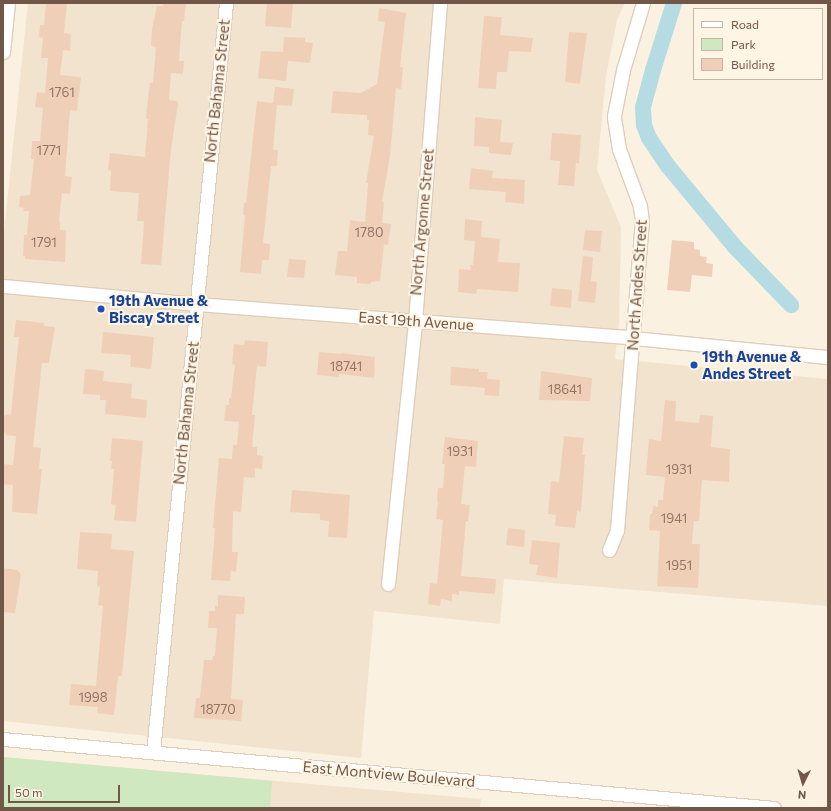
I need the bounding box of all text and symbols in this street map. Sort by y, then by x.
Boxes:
legend [693,8,823,80]
text: Road [731,17,759,31]
street label: North Bahama Street [201,18,233,164]
text: Park [731,37,756,51]
text: Building [731,57,775,71]
house number: 1761 [49,84,75,100]
house number: 1771 [37,142,61,158]
street label: North Argonne Street [407,148,437,296]
street label: North Andes Street [623,219,651,351]
house number: 1780 [355,224,383,240]
house number: 1791 [31,234,57,250]
place label: 19th Avenue & Biscay Street [109,291,208,326]
marker: 19th Avenue & Biscay Street [96,304,106,314]
street label: East 19th Avenue [358,308,474,334]
street label: North Bahama Street [170,340,202,486]
place label: 19th Avenue & Andes Street [702,347,801,382]
house number: 18741 [330,358,362,374]
marker: 19th Avenue & Andes Street [689,360,699,370]
house number: 18641 [548,381,582,397]
house number: 1931 [447,443,473,459]
house number: 1931 [666,461,692,477]
house number: 1941 [661,510,687,526]
house number: 1951 [666,557,692,573]
house number: 1998 [78,689,108,705]
house number: 18770 [200,701,236,717]
street label: East Montview Boulevard [302,757,476,791]
north arrow [783,763,823,803]
scale bar [10,777,122,803]
text: 50 m [15,785,43,799]
text: N [797,789,807,802]

